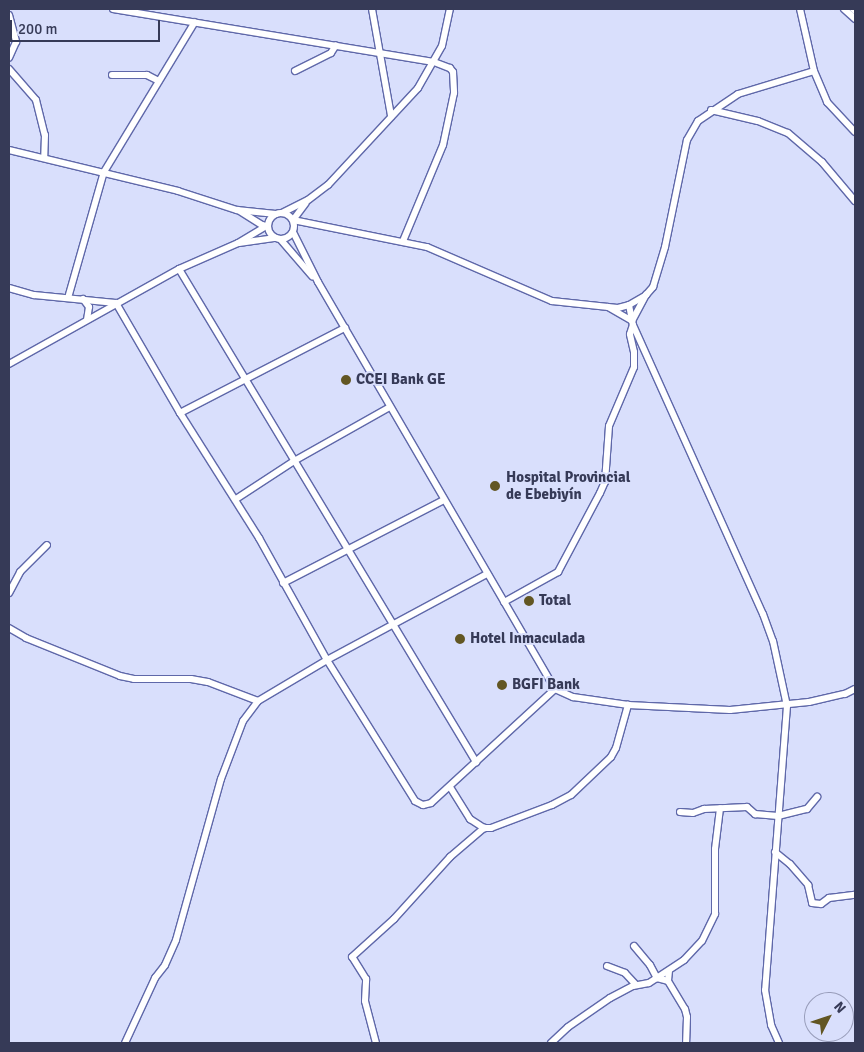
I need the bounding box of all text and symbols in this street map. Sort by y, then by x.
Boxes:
scale bar [12,10,162,42]
text: 200 m [18,20,58,38]
place label: CCEI Bank GE [356,371,445,389]
marker: CCEI Bank GE [340,374,352,386]
place label: Hospital Provincial de Ebebiyín [506,468,630,503]
marker: Hospital Provincial de Ebebiyín [488,479,502,493]
place label: Total [539,592,571,610]
marker: Total [523,595,535,607]
place label: Hotel Inmaculada [470,630,585,648]
marker: Hotel Inmaculada [454,633,466,645]
place label: BGFI Bank [512,676,580,694]
marker: BGFI Bank [496,679,508,691]
north arrow [804,992,854,1042]
text: N [830,998,850,1017]

